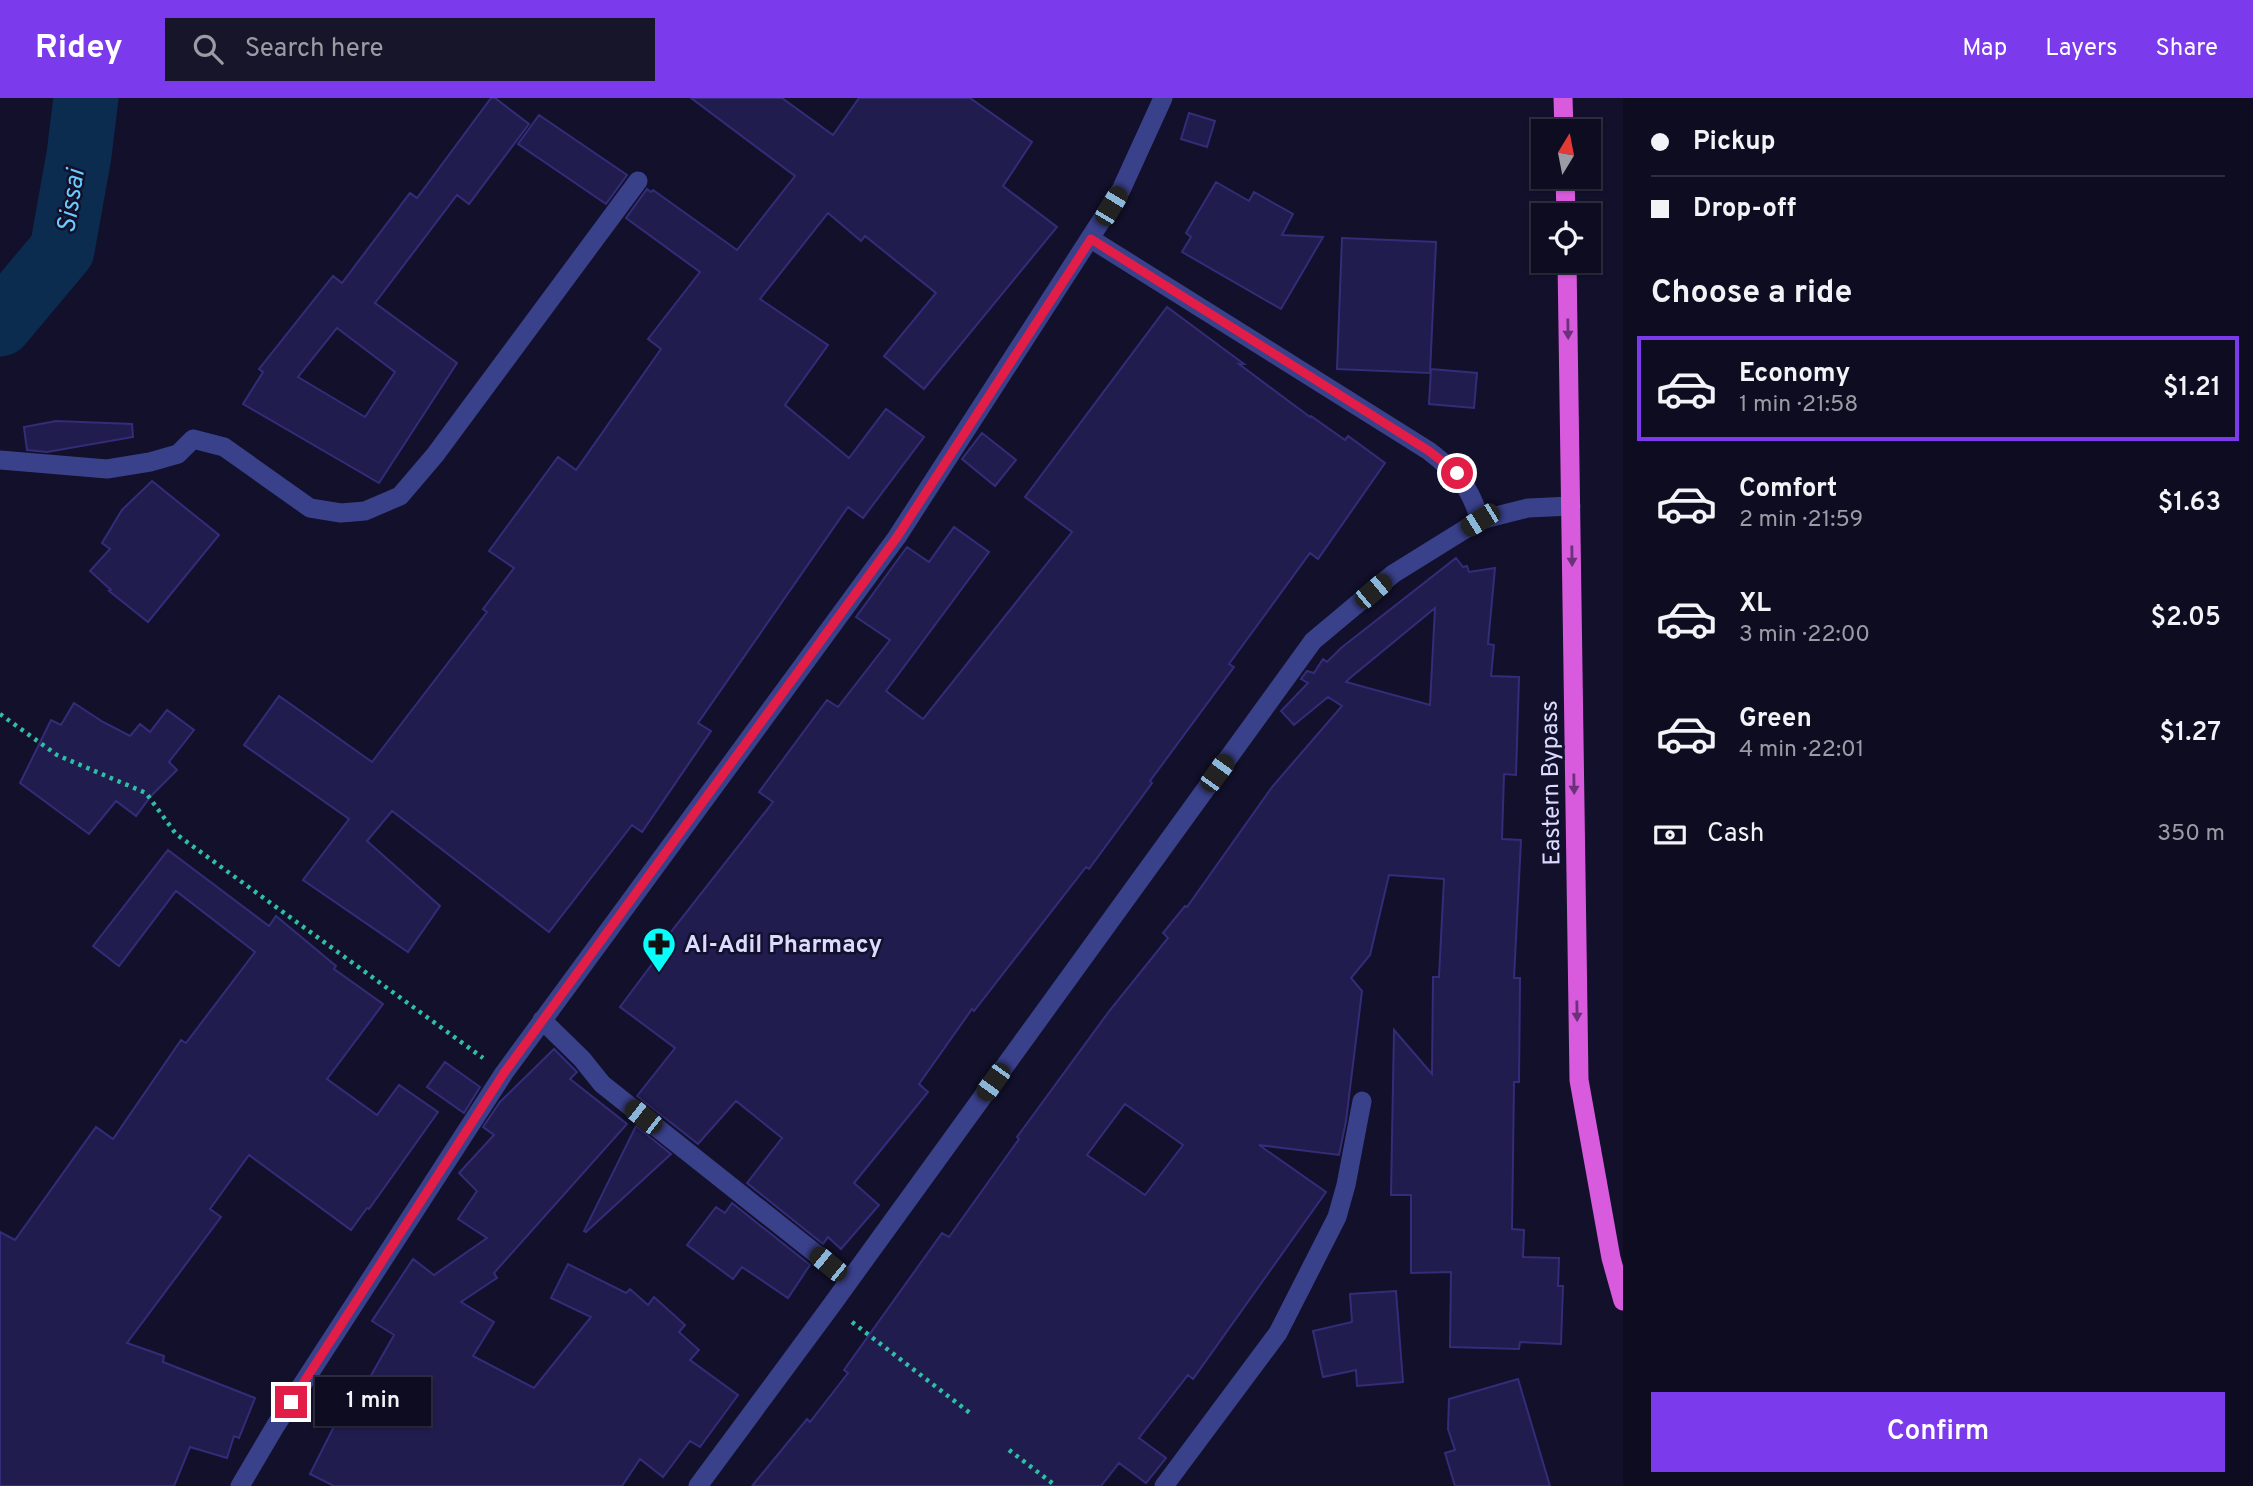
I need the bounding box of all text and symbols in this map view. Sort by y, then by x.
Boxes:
search box [165,18,655,81]
text: Ridey [35,28,123,70]
icon: search [189,30,227,68]
text: Search here [245,33,384,66]
text: Map [1962,34,2007,64]
text: Layers [2045,34,2117,64]
text: Share [2155,34,2218,64]
north arrow [1531,119,1601,189]
map controls [1531,119,1601,273]
text: Pickup [1693,126,1776,159]
water label: Sissai [51,165,94,236]
car [1092,183,1131,229]
text: Drop-off [1693,193,1796,226]
button: locate [1531,203,1601,273]
text: Choose a ride [1651,274,1852,314]
one-way arrow [1562,318,1574,340]
icon: car [1655,357,1718,420]
text: Economy [1739,358,1850,391]
text: $1.21 [2163,372,2221,405]
text: 1 min · 21:58 [1739,391,1858,420]
route start [1441,457,1473,489]
icon: car [1655,472,1718,535]
text: Comfort [1739,473,1837,506]
text: $1.63 [2158,487,2221,520]
car [1457,500,1504,540]
text: 2 min · 21:59 [1739,506,1863,535]
one-way arrow [1566,546,1578,568]
car [1351,569,1396,613]
icon: car [1655,587,1718,650]
text: XL [1739,588,1771,621]
text: $2.05 [2150,602,2221,635]
text: 3 min · 22:00 [1739,621,1870,650]
street label: Eastern Bypass [1536,700,1568,866]
icon: car [1655,702,1718,765]
text: Green [1739,703,1812,736]
text: $1.27 [2160,717,2221,750]
text: 4 min · 22:01 [1739,736,1864,765]
car [1197,750,1238,796]
one-way arrow [1568,773,1580,795]
icon: cash [1651,816,1689,854]
text: Cash [1707,818,1764,851]
text: 350 m [2157,820,2225,849]
pharmacy icon: Al-Adil Pharmacy [640,925,678,974]
place label: Al-Adil Pharmacy [684,931,882,961]
one-way arrow [1572,1001,1583,1023]
car [973,1059,1014,1105]
car [620,1096,667,1138]
car [806,1243,851,1285]
callout: 1 min [316,1378,431,1426]
route end [275,1386,307,1418]
text: 1 min [346,1387,400,1416]
button: Confirm [1651,1392,2225,1472]

